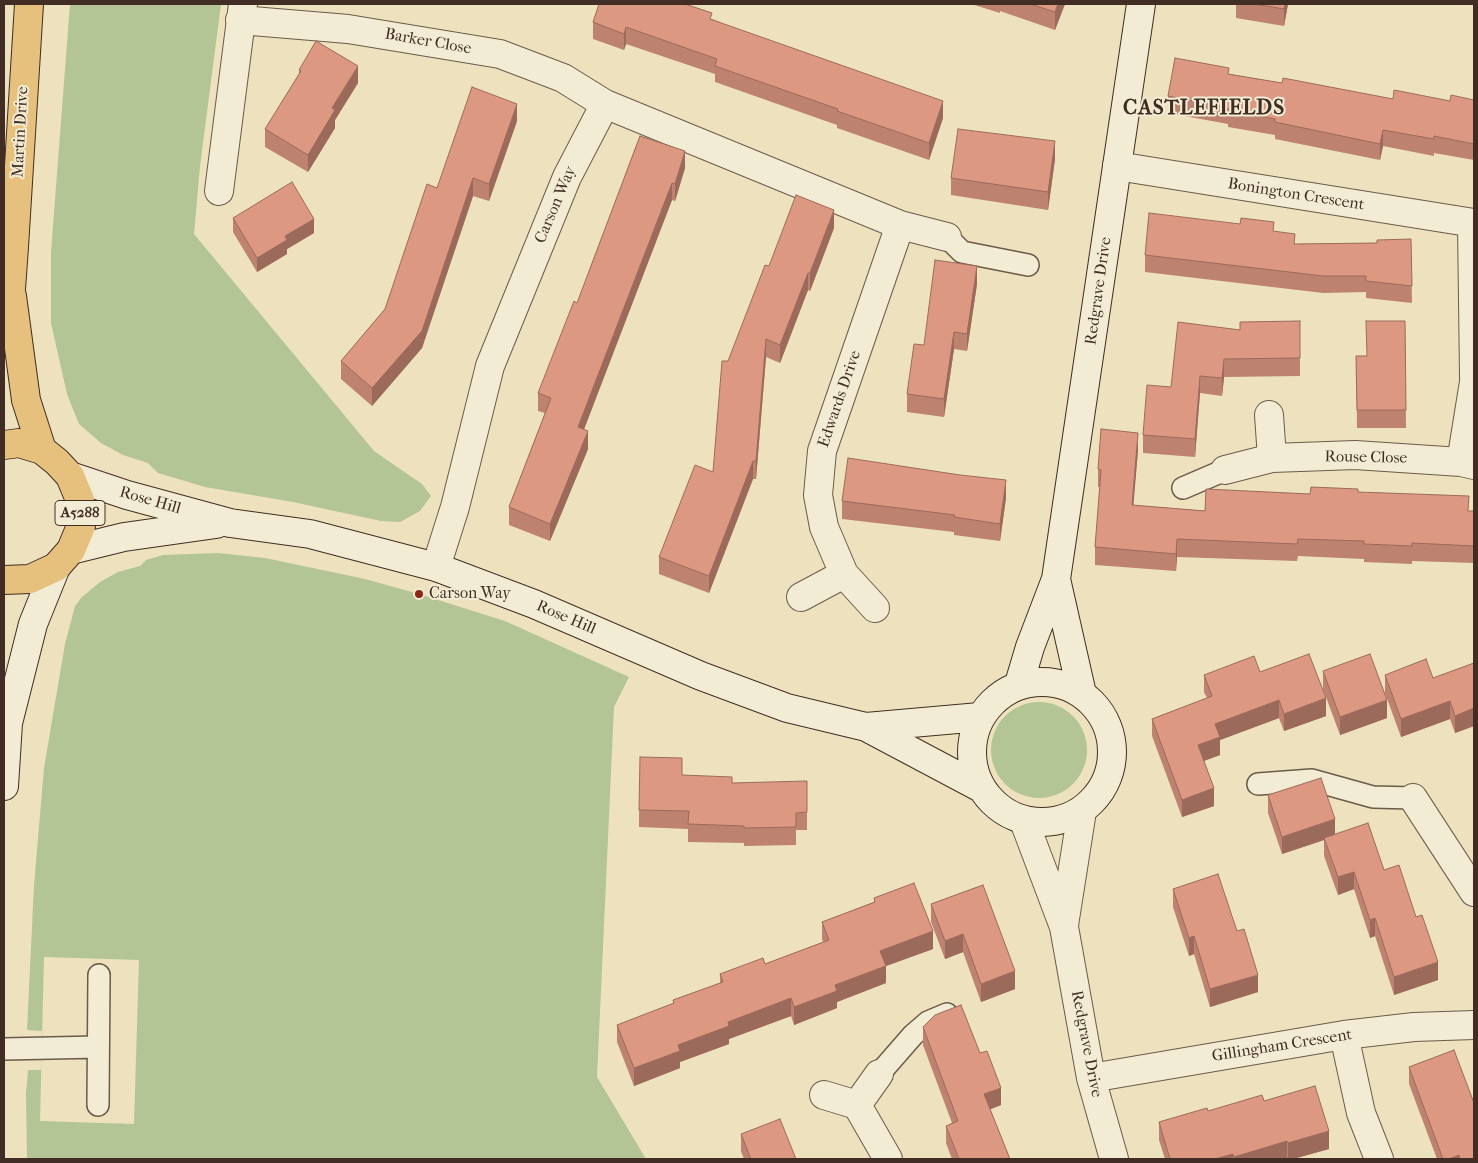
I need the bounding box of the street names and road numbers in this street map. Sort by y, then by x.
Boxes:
street label: Barker Close [383,25,473,59]
street label: Martin Drive [9,86,33,178]
street label: Carson Way [531,164,581,246]
street label: Bonington Crescent [1226,175,1366,215]
street label: Redgrave Drive [1082,236,1116,346]
street label: Edwards Drive [814,348,866,450]
street label: Rouse Close [1324,448,1408,468]
street label: Rose Hill [117,483,183,519]
road number: A5288 [55,500,105,526]
street label: Rose Hill [533,597,599,639]
street label: Redgrave Drive [1066,989,1106,1099]
street label: Gillingham Crescent [1211,1025,1353,1067]

